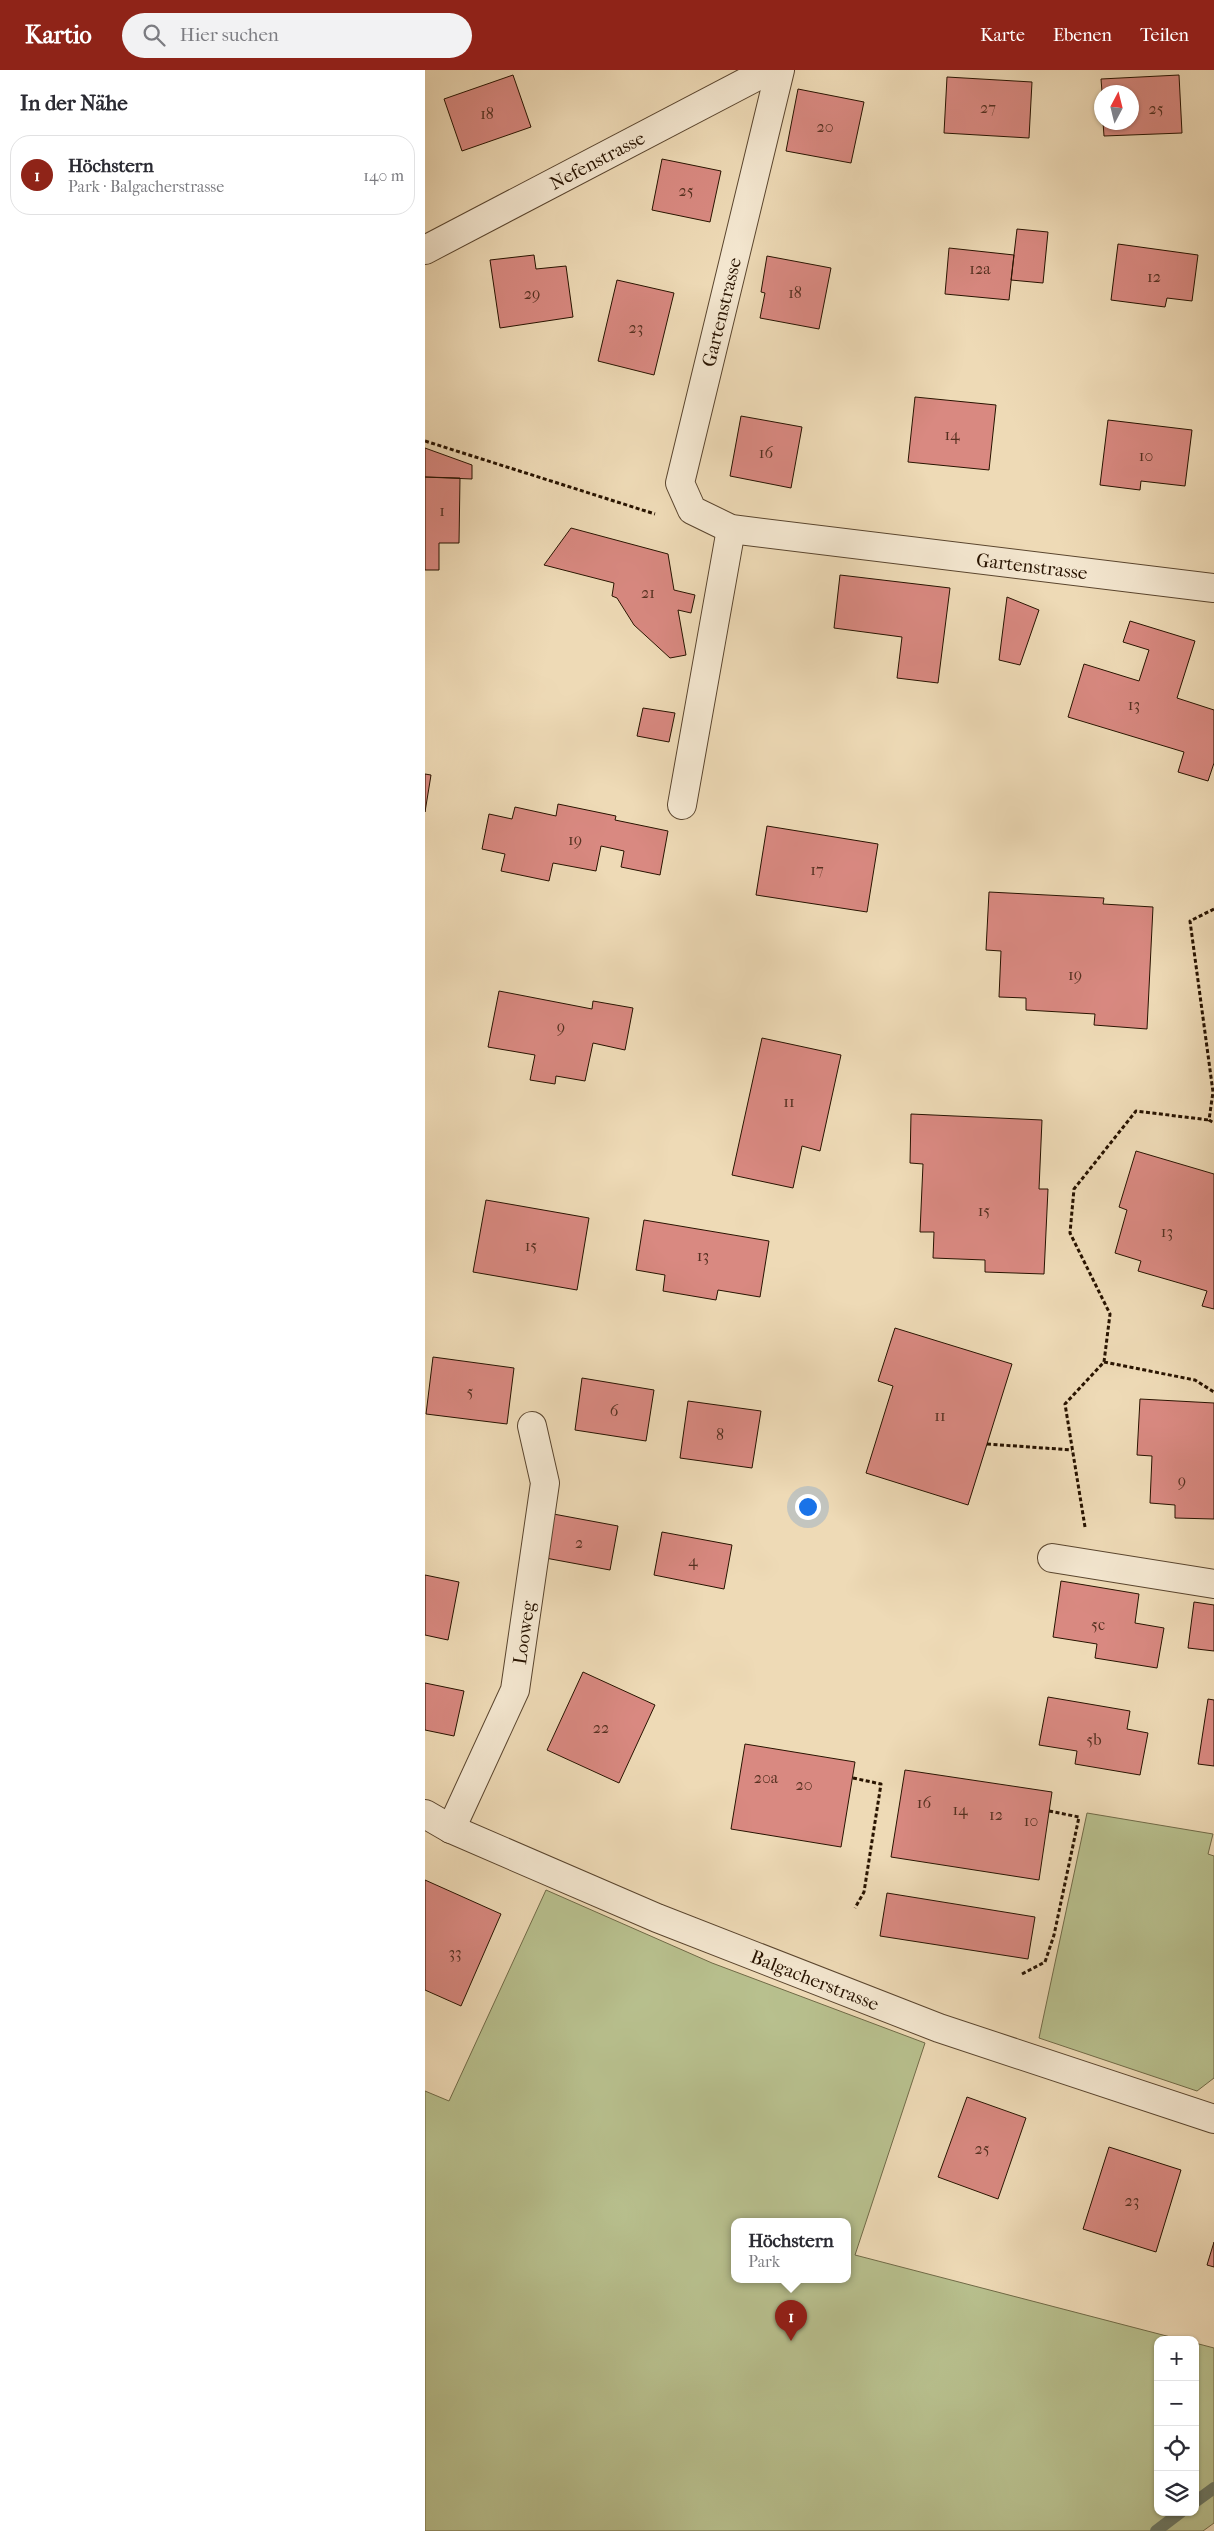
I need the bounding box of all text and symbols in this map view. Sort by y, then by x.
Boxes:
search box [122,13,472,58]
text: Kartio [25,21,92,49]
icon: search [140,21,168,49]
text: Hier suchen [180,24,279,46]
text: Karte [980,25,1025,46]
text: Ebenen [1053,25,1112,46]
text: Teilen [1140,25,1189,46]
north arrow [1094,85,1139,130]
text: In der Nähe [20,91,128,115]
house number: 27 [980,98,996,117]
house number: 25 [1148,99,1164,118]
house number: 18 [480,104,494,123]
house number: 20 [816,117,834,136]
street label: Nefenstrasse [546,127,649,195]
text: Höchstern [68,155,154,177]
text: 1 [34,166,40,185]
text: 140 m [363,166,404,185]
text: Park · Balgacherstrasse [68,177,224,196]
house number: 25 [678,181,694,200]
street label: Gartenstrasse [698,255,746,369]
house number: 12a [969,259,991,278]
house number: 12 [1147,267,1161,286]
house number: 18 [788,283,802,302]
house number: 29 [524,284,540,303]
house number: 23 [629,318,643,337]
house number: 14 [944,425,960,444]
house number: 16 [759,443,773,462]
house number: 10 [1139,446,1153,465]
house number: 1 [439,501,445,520]
street label: Gartenstrasse [975,549,1089,584]
house number: 21 [641,583,655,602]
house number: 13 [1128,695,1140,714]
house number: 19 [568,830,582,849]
house number: 17 [810,860,824,879]
house number: 19 [1068,965,1082,984]
house number: 9 [557,1017,565,1036]
house number: 11 [783,1092,795,1111]
house number: 15 [978,1201,990,1220]
house number: 13 [1161,1222,1173,1241]
house number: 15 [525,1236,537,1255]
house number: 13 [697,1246,709,1265]
house number: 5 [467,1382,474,1401]
house number: 6 [610,1401,619,1420]
house number: 11 [934,1406,946,1425]
house number: 8 [716,1425,724,1444]
house number: 9 [1178,1471,1186,1490]
your location [795,1494,821,1520]
house number: 2 [575,1533,583,1552]
house number: 4 [688,1551,698,1570]
street label: Looweg [509,1599,540,1666]
house number: 5c [1091,1615,1105,1634]
house number: 22 [593,1718,609,1737]
house number: 5b [1086,1730,1102,1749]
house number: 20a [754,1768,779,1787]
house number: 20 [795,1775,813,1794]
house number: 16 [917,1793,931,1812]
house number: 14 [952,1800,968,1819]
house number: 12 [989,1805,1003,1824]
house number: 10 [1024,1811,1038,1830]
house number: 33 [448,1943,462,1962]
street label: Balgacherstrasse [747,1946,882,2015]
house number: 25 [974,2139,990,2158]
house number: 23 [1125,2191,1139,2210]
popup [731,2218,851,2283]
text: Höchstern [748,2230,834,2252]
text: Park [748,2252,780,2271]
pin: 1 [775,2300,807,2341]
map controls [1154,2336,1199,2516]
button: + [1154,2336,1199,2381]
button: − [1154,2381,1199,2426]
button: locate [1154,2426,1199,2471]
button: layers [1154,2471,1199,2516]

